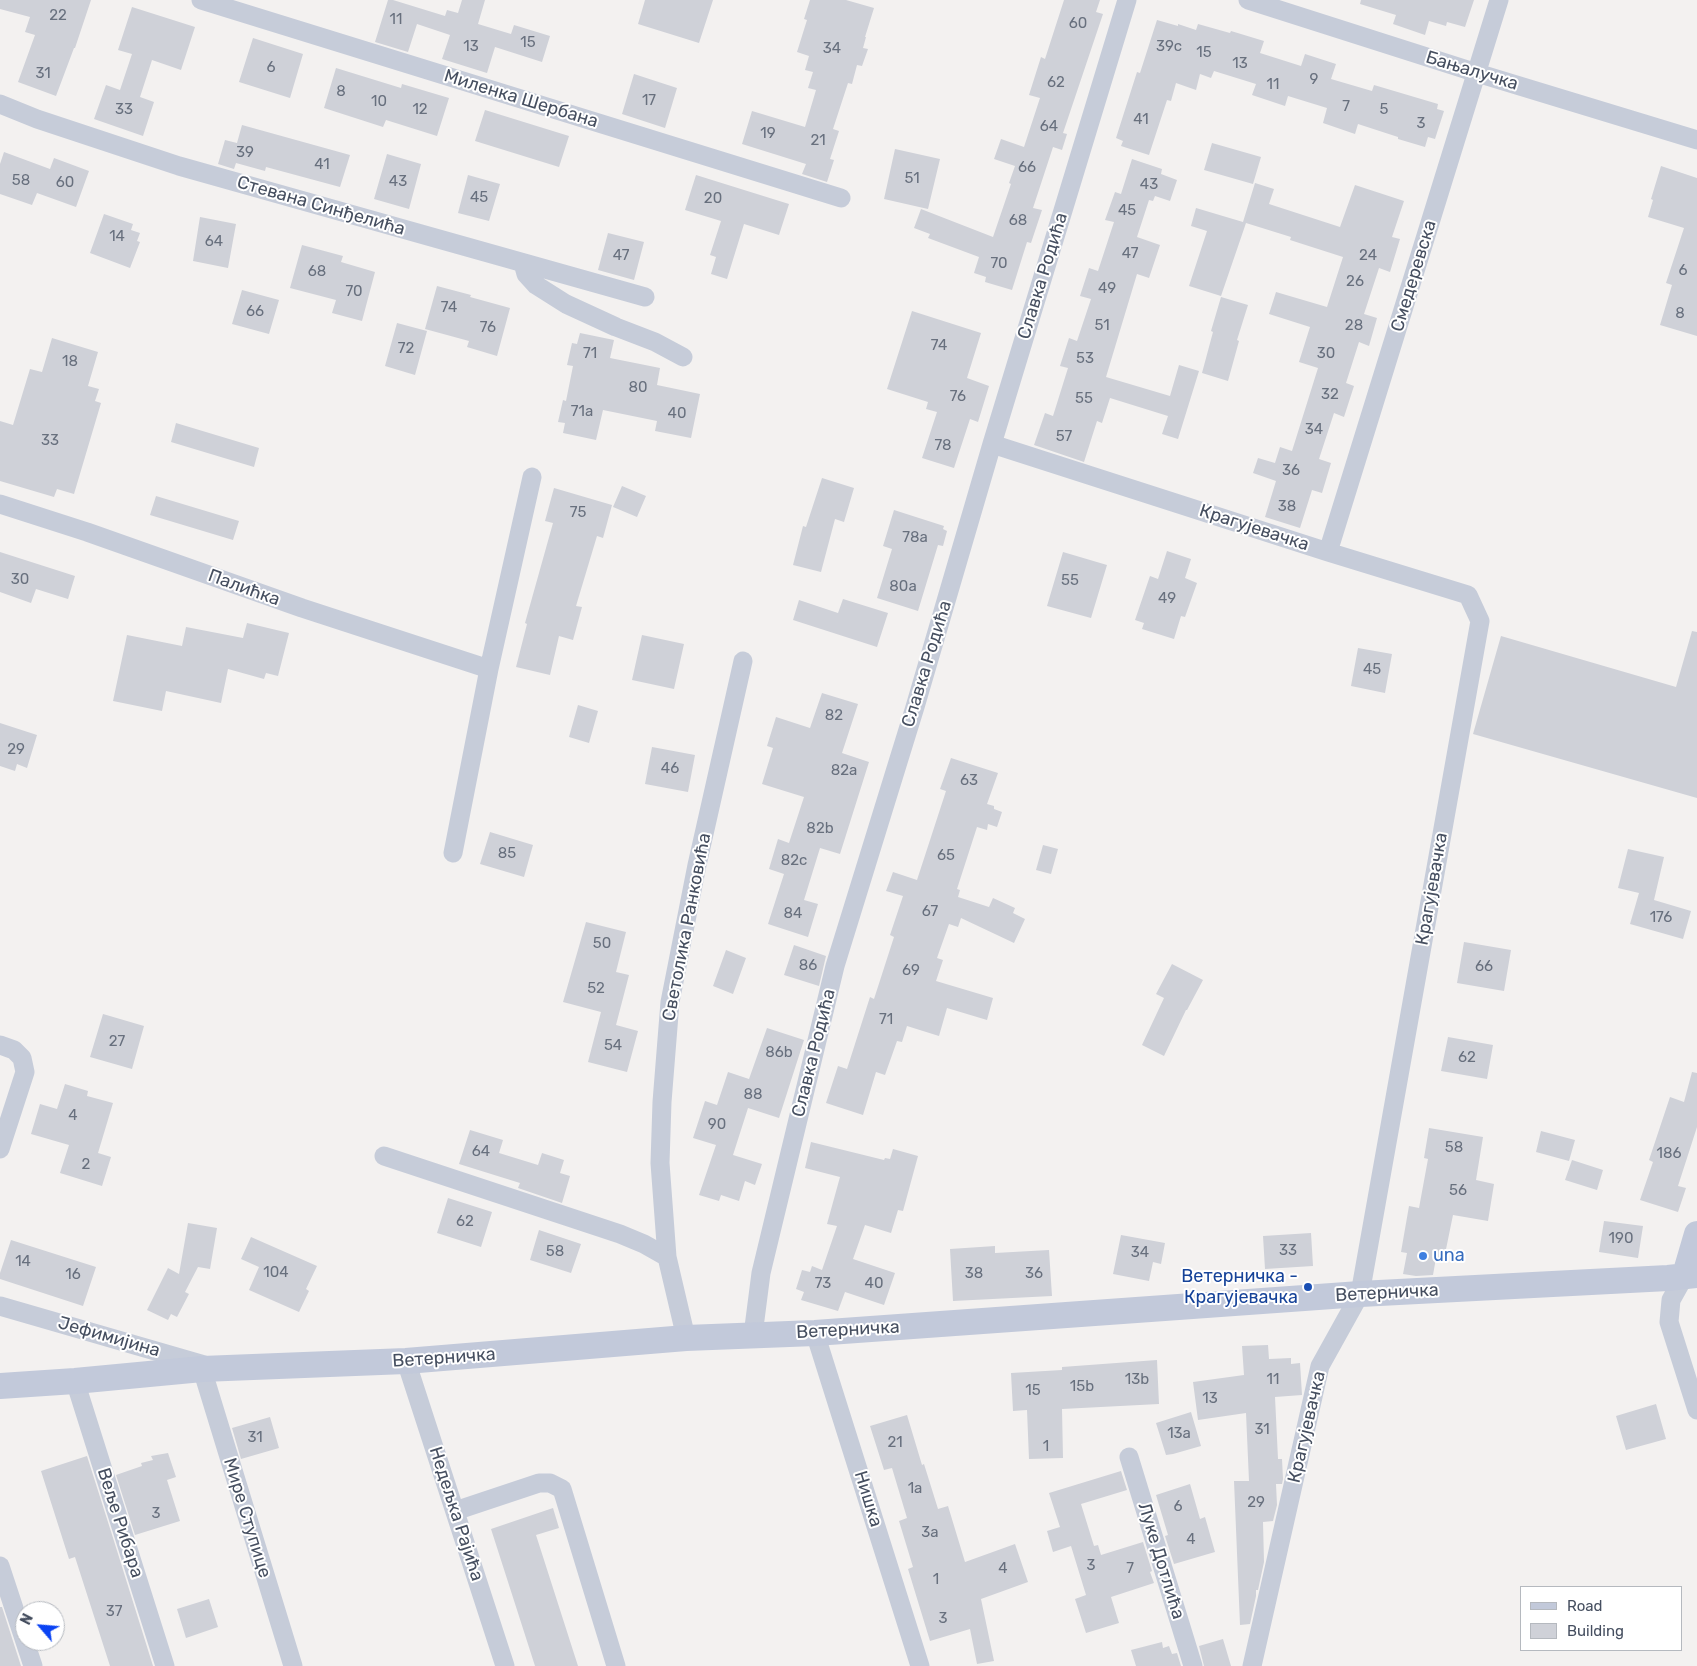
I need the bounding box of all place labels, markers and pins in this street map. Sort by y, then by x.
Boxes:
place label: una [1433,1245,1465,1267]
marker: una [1417,1250,1429,1262]
place label: Ветерничка - Крагујевачка [1181,1266,1298,1308]
marker: Ветерничка - Крагујевачка [1302,1281,1314,1293]

